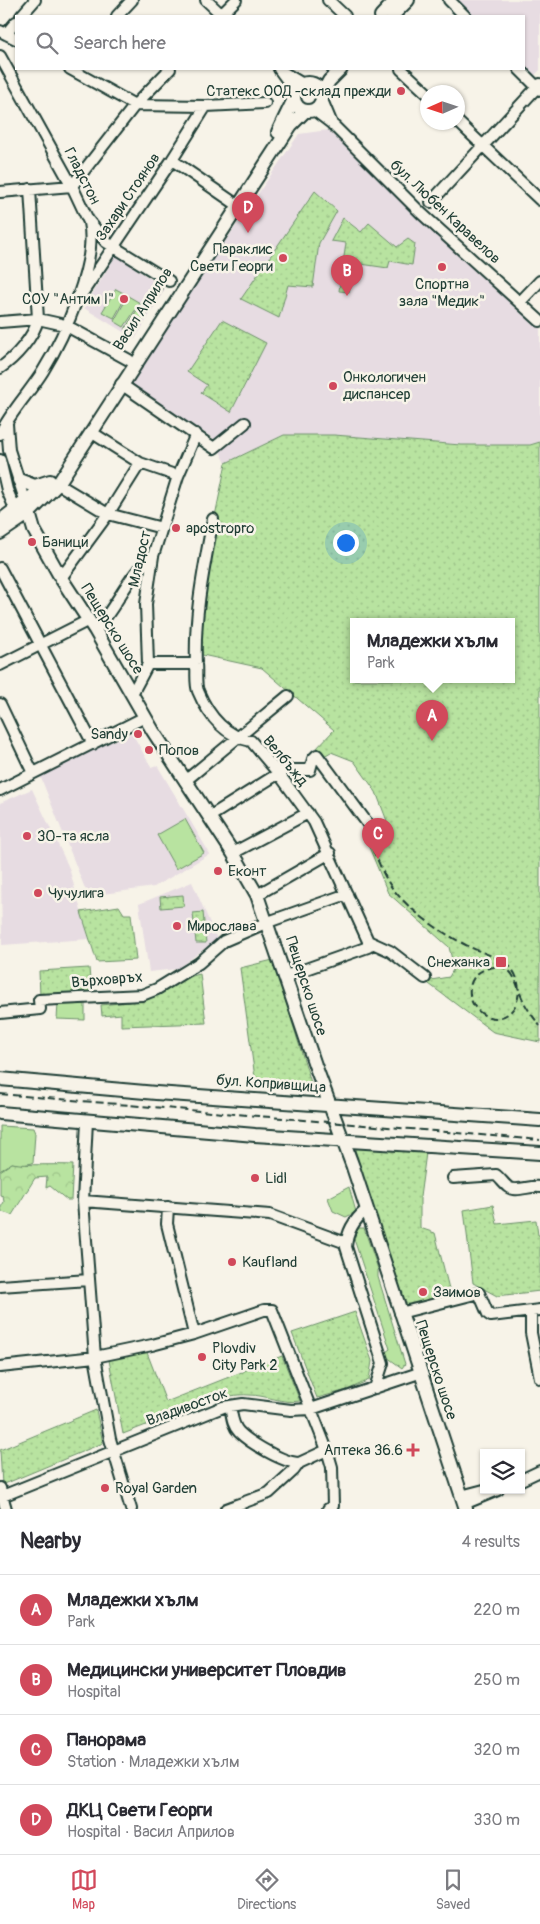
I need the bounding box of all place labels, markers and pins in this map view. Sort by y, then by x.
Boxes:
place label: Статекс ООД -склад прежди [206,82,391,101]
marker: Статекс ООД -склад прежди [395,85,407,97]
pin: D [232,192,264,233]
place label: Параклис Свети Георги [190,240,273,276]
marker: Параклис Свети Георги [277,252,289,264]
pin: B [331,255,363,296]
marker: Спортна зала "Медик" [436,261,448,273]
place label: Спортна зала "Медик" [399,275,485,311]
place label: СОУ "Антим I" [22,290,114,309]
marker: СОУ "Антим I" [118,293,130,305]
place label: Онкологичен диспансер [343,368,426,404]
marker: Онкологичен диспансер [327,380,339,392]
place label: apostropro [186,519,254,538]
marker: apostropro [170,522,182,534]
place label: Баници [42,533,89,552]
marker: Баници [26,536,38,548]
pin: A [416,700,448,741]
place label: Sandy [91,725,129,744]
marker: Sandy [132,728,144,740]
place label: Попов [159,741,199,760]
marker: Попов [143,744,155,756]
pin: C [362,818,394,859]
place label: 30-та ясла [37,827,109,846]
marker: 30-та ясла [21,830,33,842]
place label: Еконт [228,862,267,881]
marker: Еконт [212,865,224,877]
place label: Чучулига [48,884,104,903]
marker: Чучулига [32,887,44,899]
place label: Мирослава [187,917,256,936]
marker: Мирослава [171,920,183,932]
place label: Снежанка [427,953,490,972]
marker: Снежанка [494,955,508,969]
place label: Lidl [265,1169,287,1188]
marker: Lidl [249,1172,261,1184]
place label: Kaufland [242,1253,297,1272]
marker: Kaufland [226,1256,238,1268]
place label: Заимов [433,1283,481,1302]
marker: Заимов [417,1286,429,1298]
place label: Plovdiv City Park 2 [212,1339,278,1375]
marker: Plovdiv City Park 2 [196,1351,208,1363]
place label: Аптека 36.6 [324,1441,403,1460]
marker: Аптека 36.6 [407,1444,419,1456]
place label: Royal Garden [115,1479,197,1498]
marker: Royal Garden [99,1482,111,1494]

